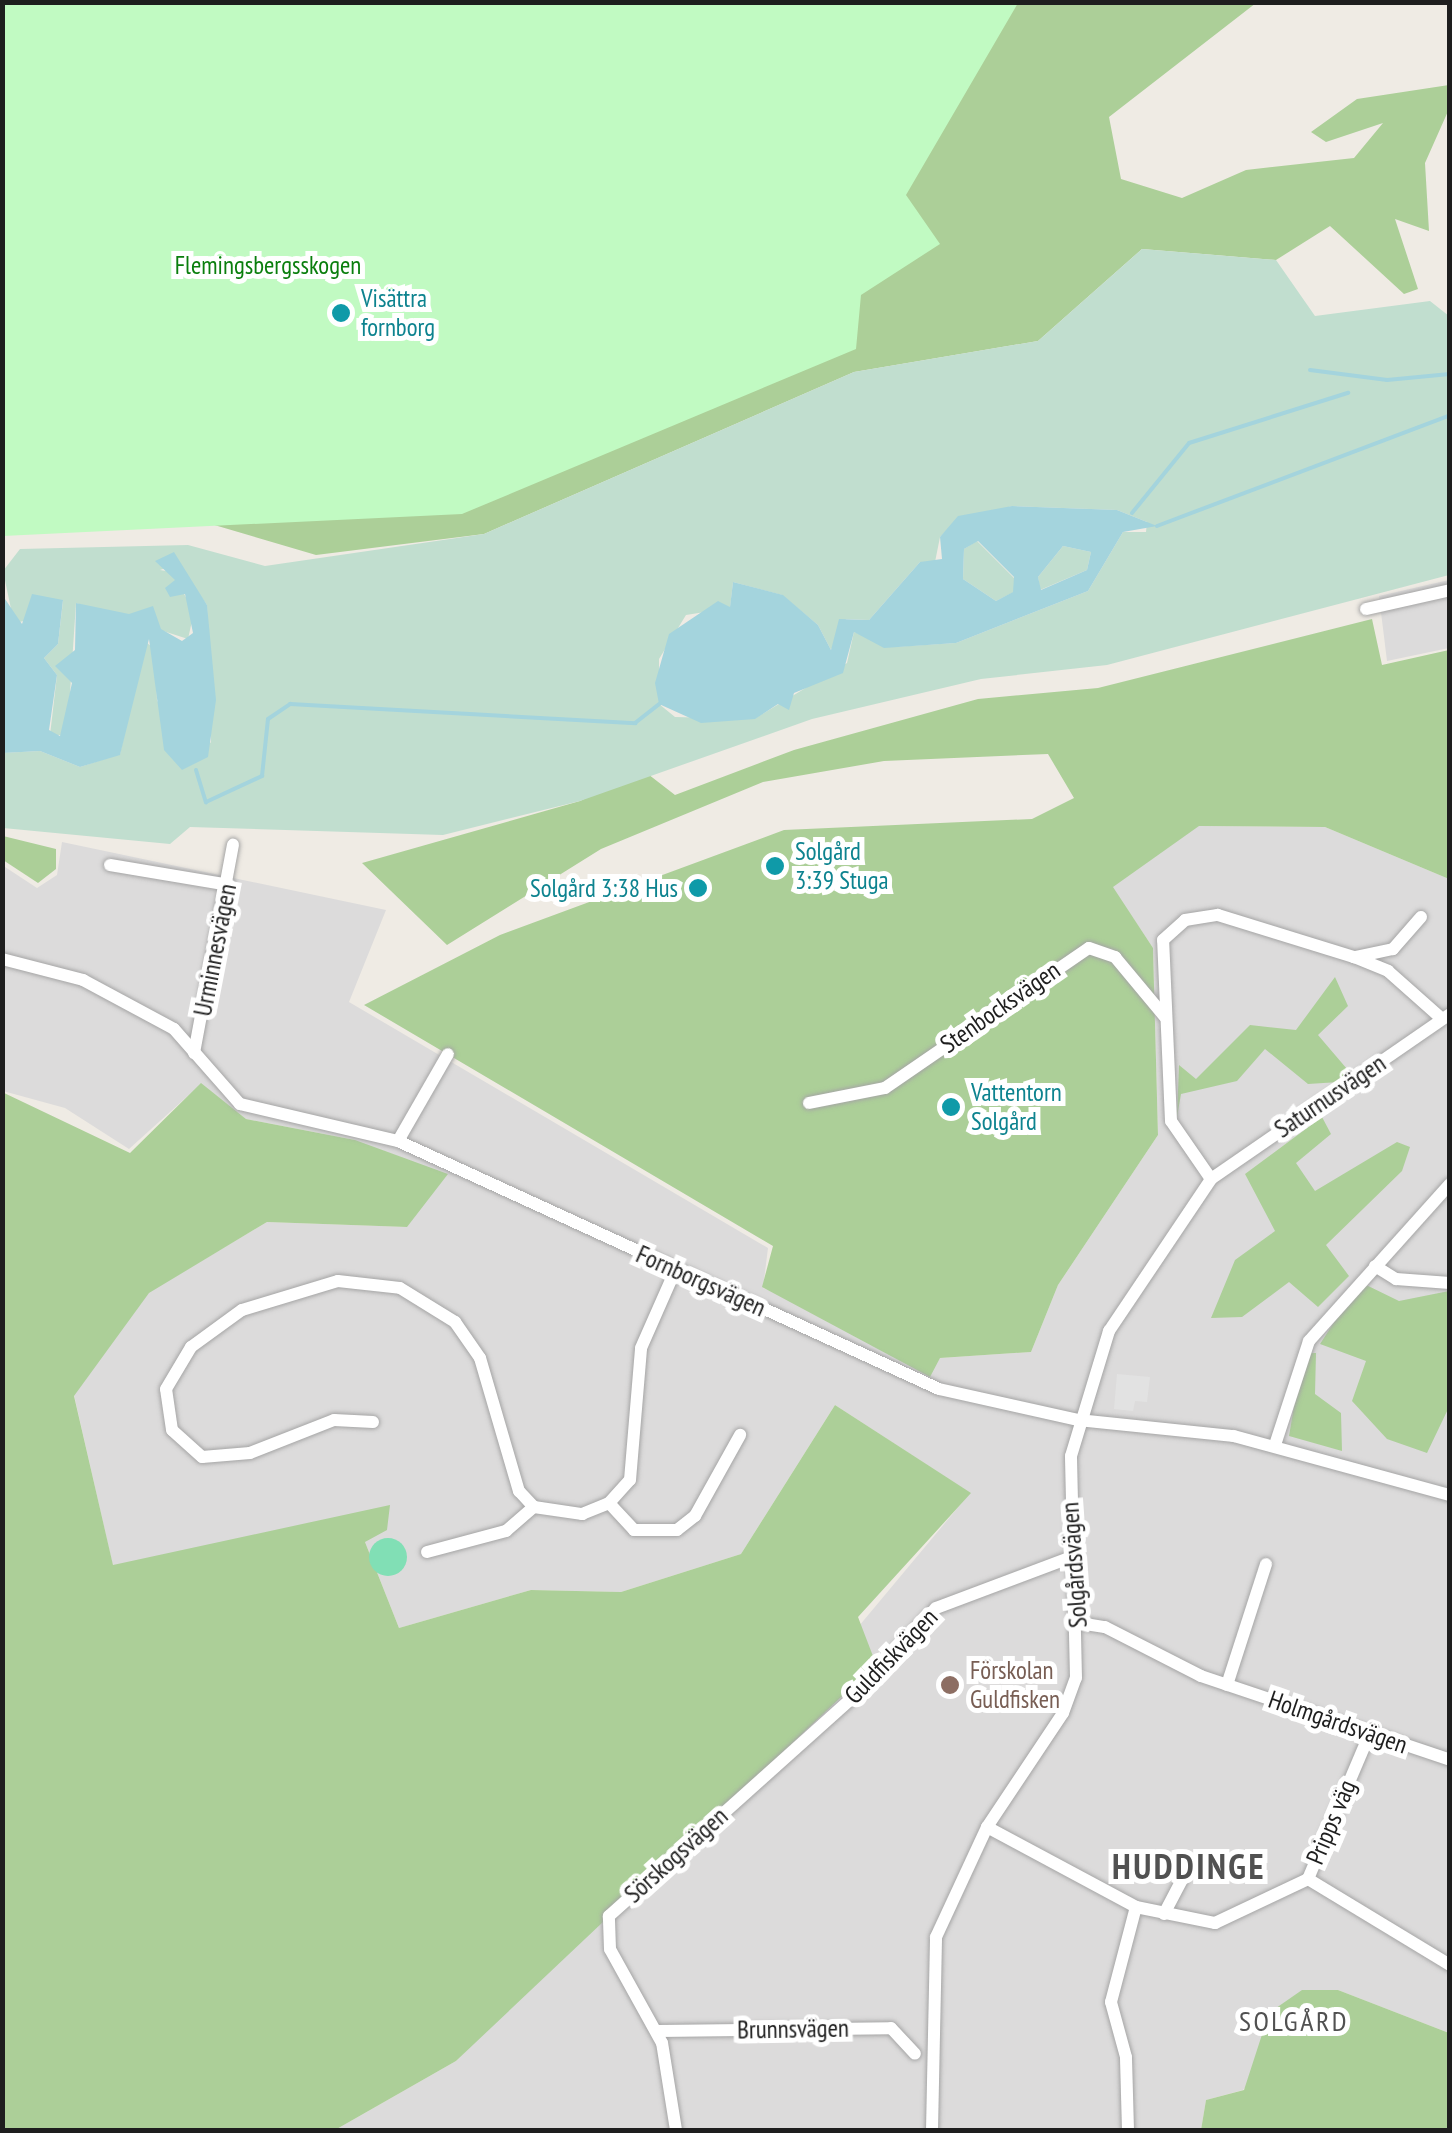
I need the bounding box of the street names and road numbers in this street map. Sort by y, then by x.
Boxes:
street label: Urminnesvägen [187,881,243,1019]
street label: Stenbocksvägen [934,955,1066,1059]
street label: Saturnusvägen [1269,1048,1391,1144]
street label: Fornborgsvägen [632,1239,770,1323]
street label: Solgårdsvägen [1055,1501,1093,1629]
street label: Guldfiskvägen [838,1602,944,1710]
street label: Holmgårdsvägen [1265,1684,1411,1760]
street label: Pripps väg [1300,1775,1362,1869]
street label: Sörskogsvägen [618,1801,734,1909]
street label: Brunnsvägen [737,2013,849,2045]

